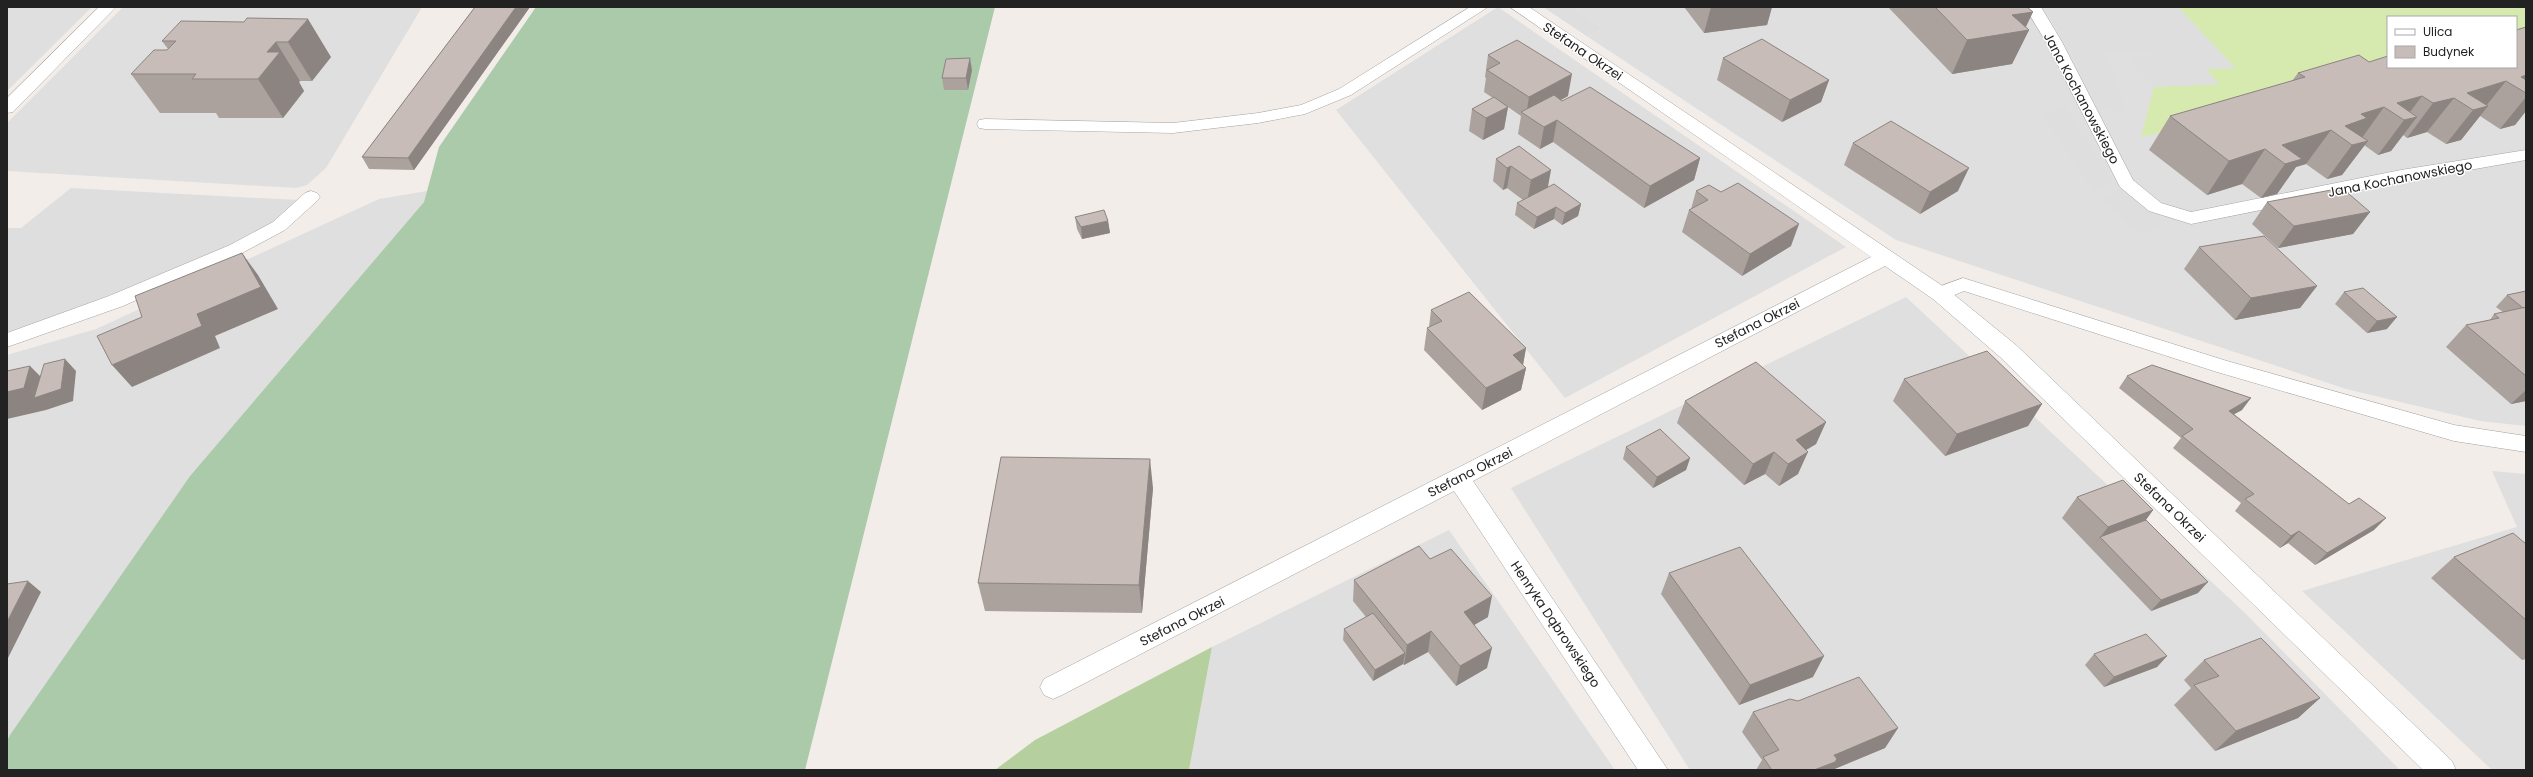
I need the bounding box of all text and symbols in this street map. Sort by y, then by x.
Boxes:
legend [2387,16,2517,68]
street label: Stefana Okrzei [1539,18,1627,85]
text: Ulica [2423,23,2452,40]
street label: Jana Kochanowskiego [2039,29,2124,167]
text: Budynek [2423,43,2475,60]
street label: Jana Kochanowskiego [2326,155,2474,202]
street label: Stefana Okrzei [1711,294,1803,353]
street label: Stefana Okrzei [1424,443,1516,502]
street label: Stefana Okrzei [2130,468,2210,547]
street label: Henryka Dąbrowskiego [1506,557,1605,691]
street label: Stefana Okrzei [1136,592,1228,651]

